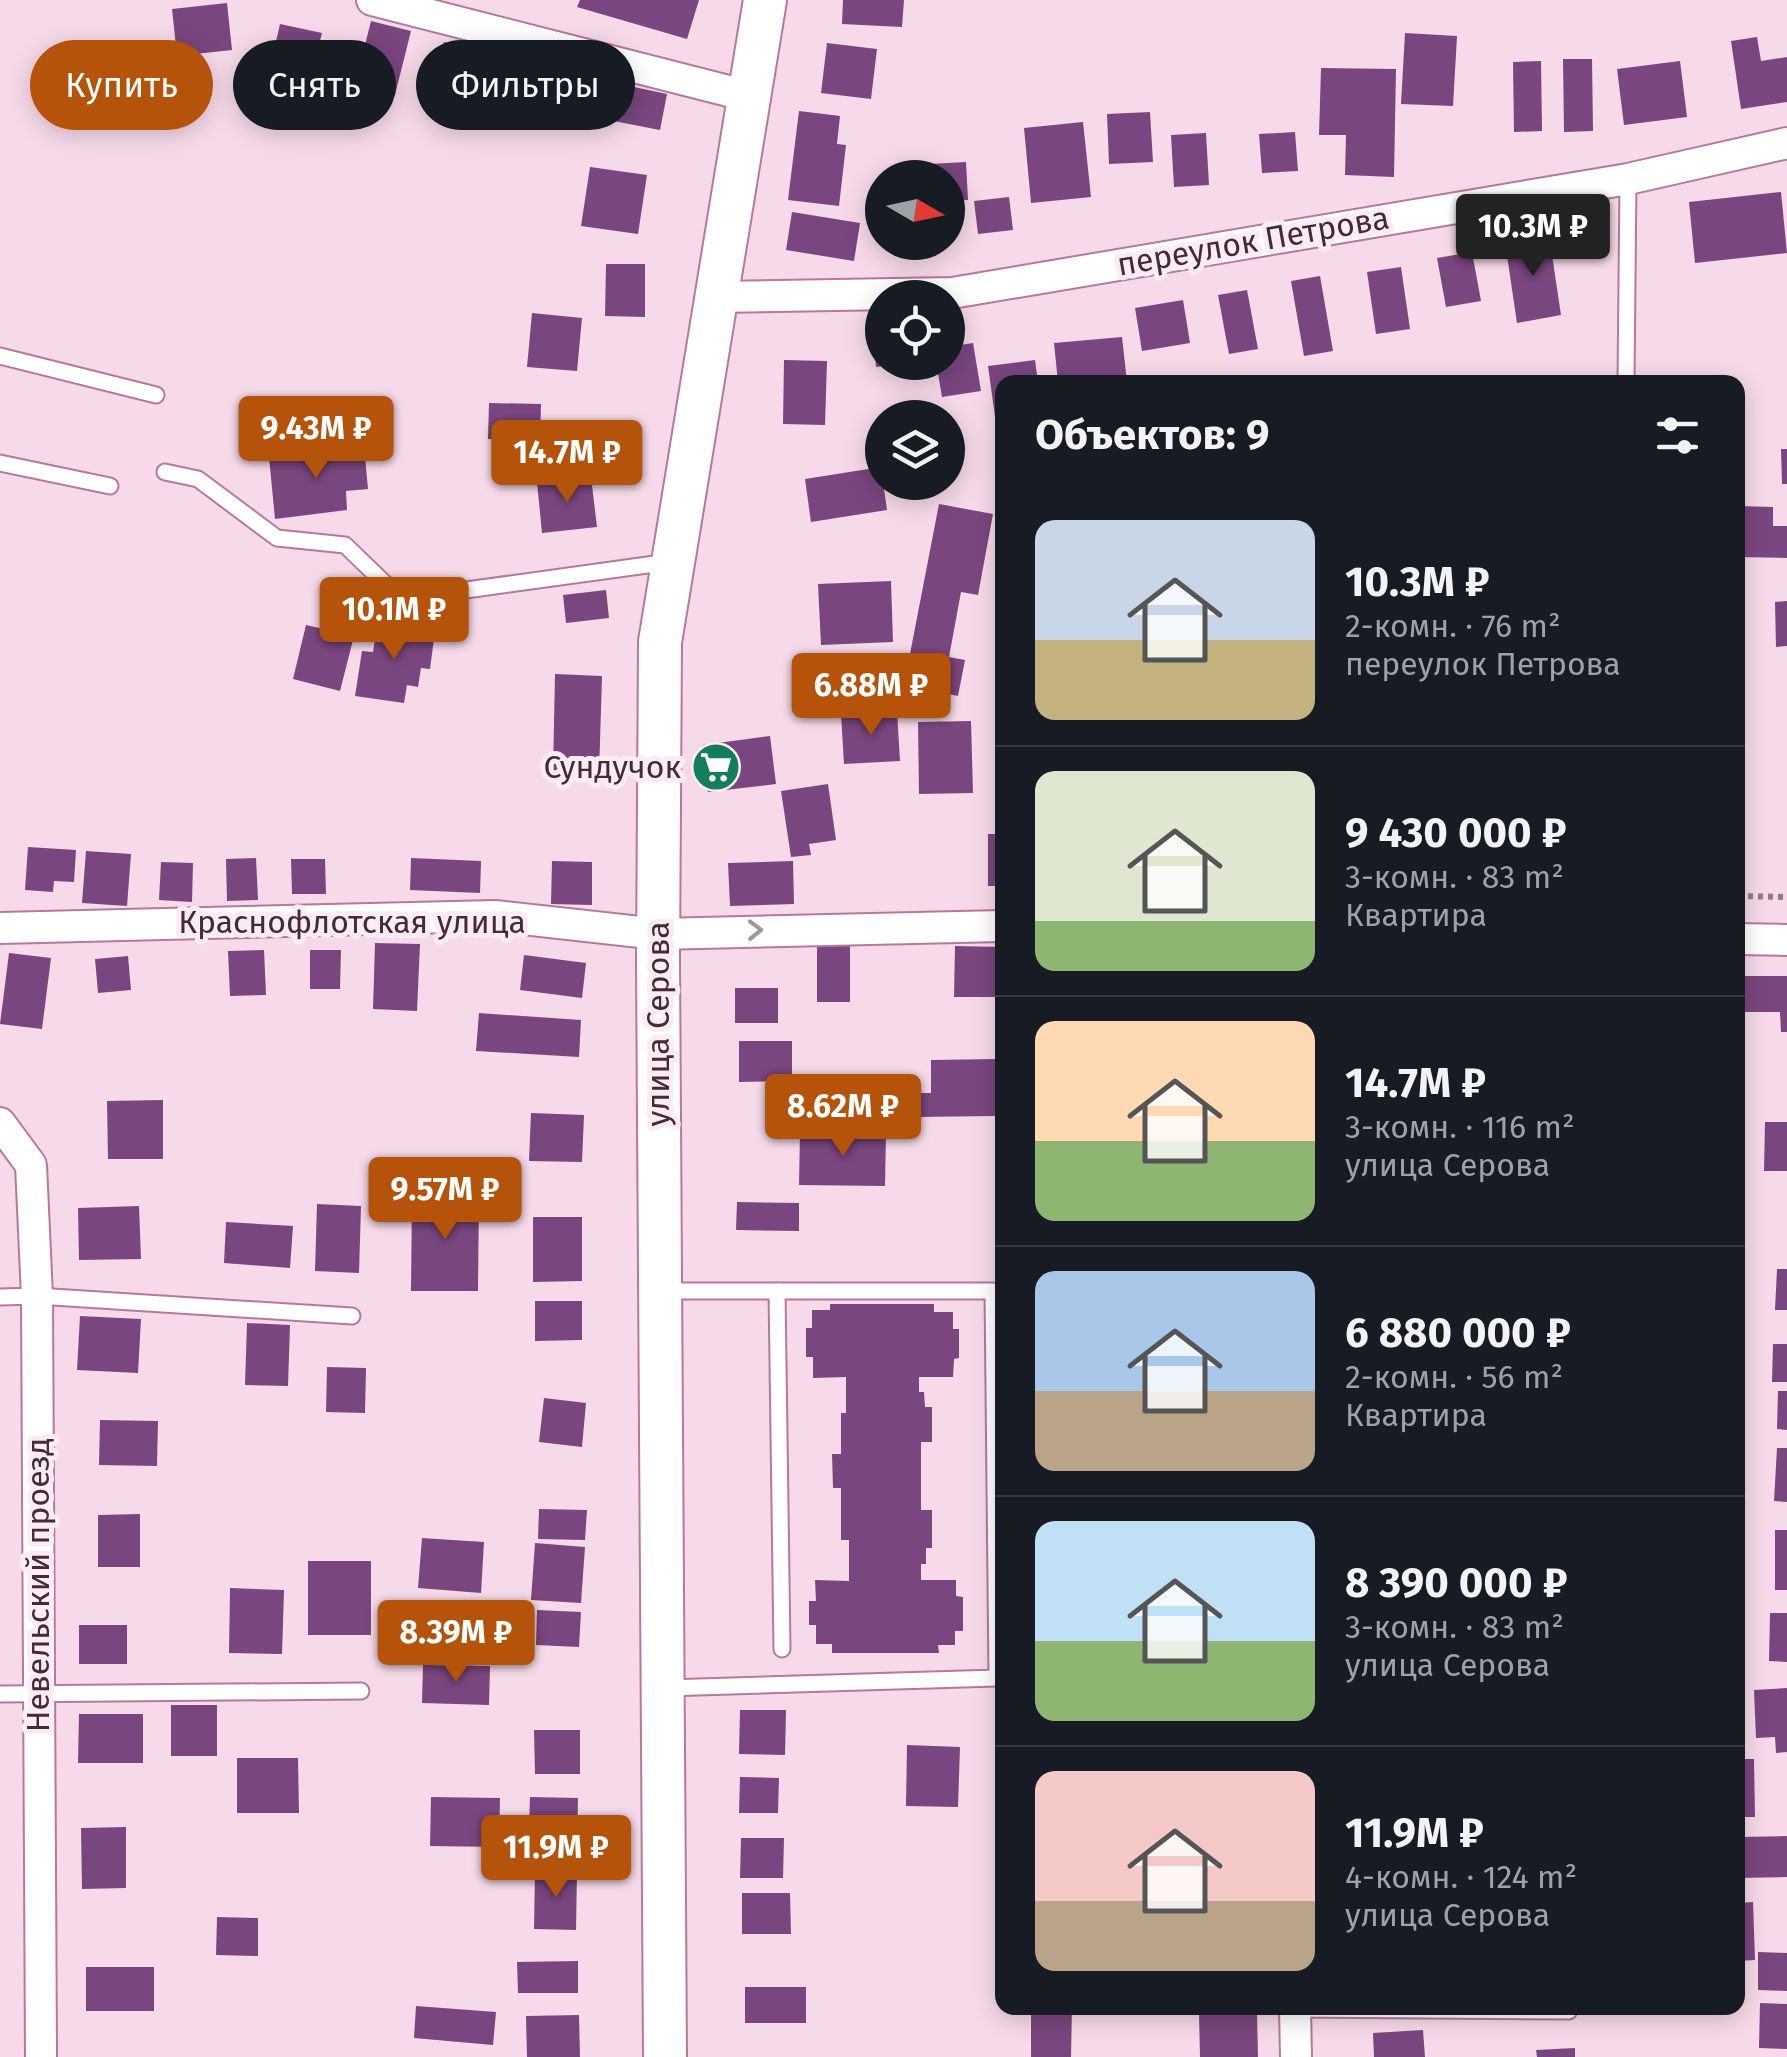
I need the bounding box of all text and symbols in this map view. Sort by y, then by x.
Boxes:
chip: Купить [30,40,213,130]
chip: Снять [233,40,396,130]
chip: Фильтры [416,40,635,130]
north arrow [865,160,965,260]
map controls [865,160,965,500]
pin: 10.3M ₽ [1441,194,1625,279]
street label: переулок Петрова [1114,198,1392,284]
text: 10.3M ₽ [1478,207,1588,245]
button: locate [865,280,965,380]
pin: 9.43M ₽ [224,396,408,481]
button: layers [865,400,965,500]
icon: filters [1650,408,1705,463]
text: 9.43M ₽ [261,409,371,447]
text: Объектов: 9 [1035,410,1269,460]
pin: 14.7M ₽ [475,420,659,505]
text: 14.7M ₽ [513,433,621,471]
text: 10.3M ₽ [1345,557,1490,607]
icon: home [1115,560,1235,680]
pin: 10.1M ₽ [302,577,486,662]
text: 10.1M ₽ [342,590,446,628]
text: 2-комн. · 76 m² [1345,607,1561,645]
text: переулок Петрова [1345,645,1621,683]
pin: 6.88M ₽ [779,653,963,738]
text: 6.88M ₽ [814,666,928,704]
supermarket icon: Сундучок [690,741,742,793]
place label: Сундучок [543,748,681,786]
text: 9 430 000 ₽ [1345,808,1567,858]
icon: home [1115,811,1235,931]
text: 3-комн. · 83 m² [1345,858,1564,896]
text: Квартира [1345,896,1487,934]
street label: Краснофлотская улица [178,903,526,941]
one-way arrow [748,920,764,941]
street label: улица Серова [639,921,677,1127]
text: 14.7M ₽ [1345,1058,1486,1108]
icon: home [1115,1061,1235,1181]
pin: 8.62M ₽ [751,1074,935,1159]
text: 8.62M ₽ [787,1087,899,1125]
text: 3-комн. · 116 m² [1345,1108,1575,1146]
text: улица Серова [1345,1146,1550,1184]
pin: 9.57M ₽ [353,1157,537,1242]
text: 9.57M ₽ [391,1170,499,1208]
text: 6 880 000 ₽ [1345,1308,1571,1358]
icon: home [1115,1311,1235,1431]
text: 2-комн. · 56 m² [1345,1358,1563,1396]
text: Квартира [1345,1396,1487,1434]
street label: Невельский проезд [19,1438,57,1732]
text: 8 390 000 ₽ [1345,1558,1567,1608]
icon: home [1115,1561,1235,1681]
pin: 8.39M ₽ [364,1600,548,1685]
text: 3-комн. · 83 m² [1345,1608,1564,1646]
text: 8.39M ₽ [400,1613,512,1651]
text: улица Серова [1345,1646,1550,1684]
text: 11.9M ₽ [1345,1808,1484,1858]
icon: home [1115,1811,1235,1931]
pin: 11.9M ₽ [464,1815,648,1900]
text: 11.9M ₽ [503,1828,609,1866]
text: 4-комн. · 124 m² [1345,1858,1577,1896]
text: улица Серова [1345,1896,1550,1934]

